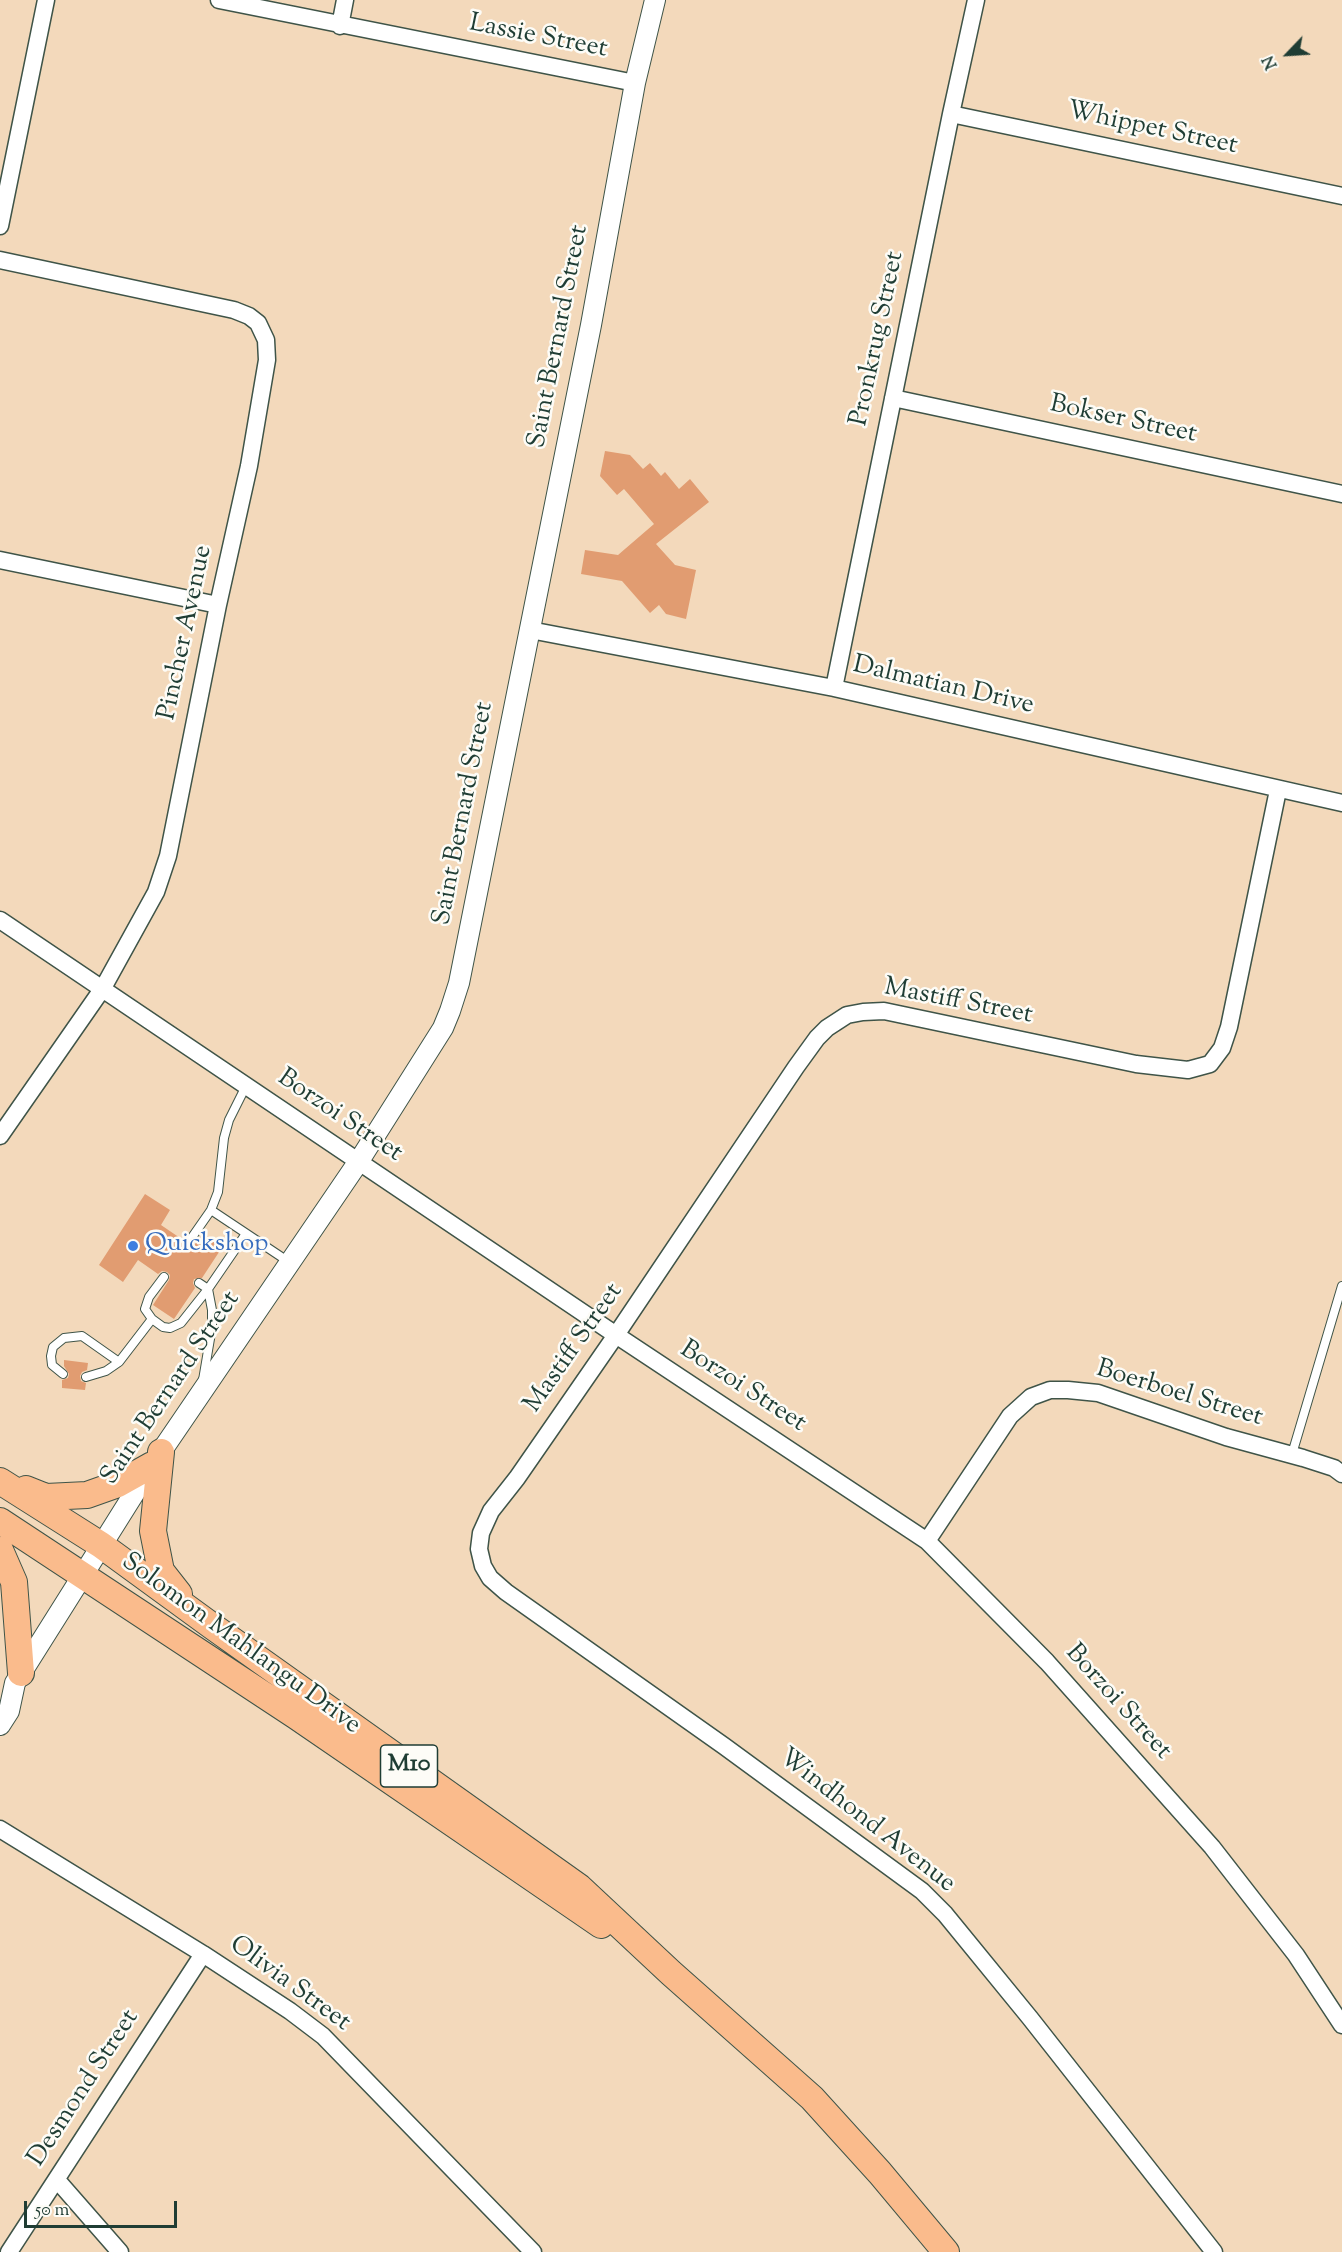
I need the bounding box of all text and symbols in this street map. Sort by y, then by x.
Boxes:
street label: Lassie Street [466,9,610,67]
north arrow [1258,24,1318,84]
text: N [1258,51,1284,72]
street label: Whippet Street [1064,97,1240,163]
street label: Saint Bernard Street [523,223,597,451]
street label: Pronkrug Street [845,249,913,429]
street label: Bokser Street [1047,390,1199,452]
street label: Pincher Avenue [153,543,221,723]
street label: Dalmatian Drive [849,651,1037,723]
street label: Saint Bernard Street [428,700,502,928]
street label: Mastiff Street [881,973,1035,1033]
street label: Borzoi Street [270,1064,408,1170]
place label: Quickshop [145,1230,268,1262]
marker: Quickshop [126,1239,140,1253]
street label: Mastiff Street [519,1278,631,1420]
street label: Saint Bernard Street [96,1286,248,1492]
street label: Borzoi Street [673,1336,811,1440]
street label: Boerboel Street [1092,1355,1266,1435]
street label: Solomon Mahlangu Drive [114,1548,366,1742]
street label: Borzoi Street [1057,1639,1177,1767]
street label: Windhond Avenue [771,1743,961,1901]
road number: M10 [380,1745,438,1787]
street label: Olivia Street [222,1931,356,2039]
street label: Desmond Street [23,2005,147,2173]
scale bar [27,2189,180,2227]
text: 50 m [35,2198,69,2224]

